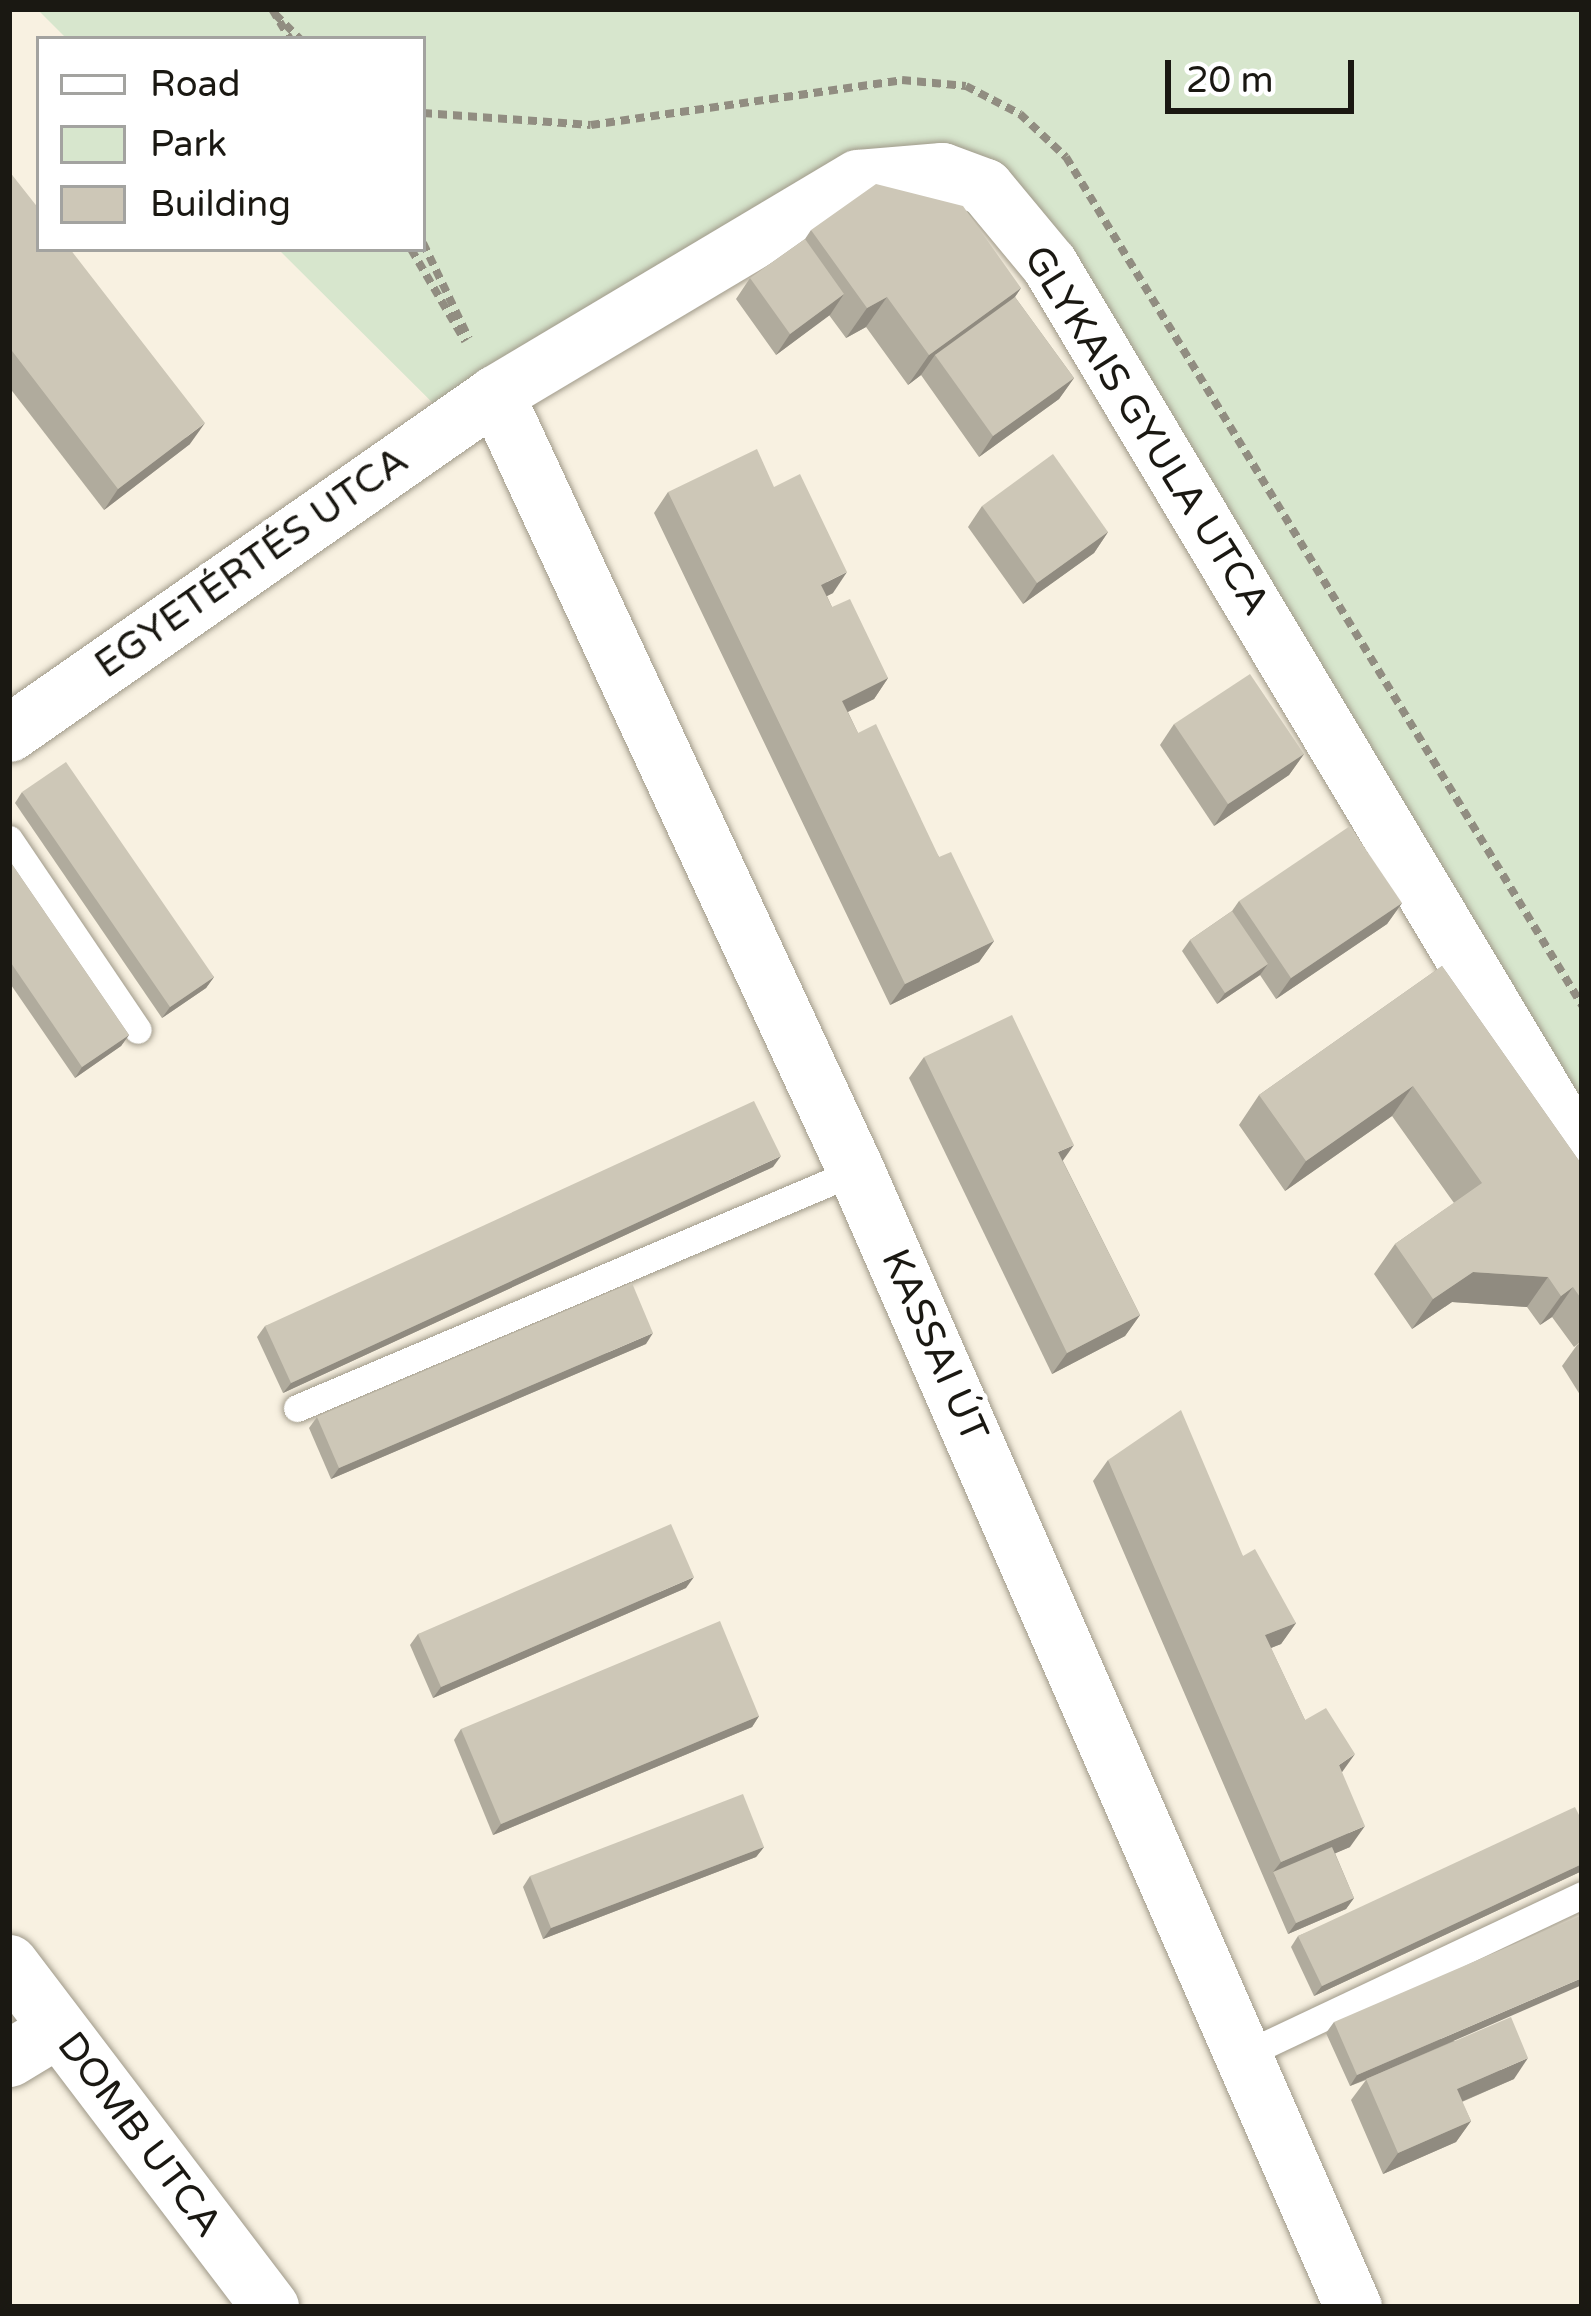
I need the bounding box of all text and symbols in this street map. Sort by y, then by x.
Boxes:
legend [36,36,426,252]
scale bar [1171,36,1360,110]
text: 20 m [1186,59,1274,102]
text: Road [150,63,240,106]
text: Park [150,123,227,166]
text: Building [150,183,291,226]
street label: GLYKAIS GYULA UTCA [1013,238,1279,624]
street label: EGYETÉRTÉS UTCA [86,437,418,689]
street label: KASSAI ÚT [871,1242,997,1450]
street label: DOMB UTCA [47,2023,231,2247]

